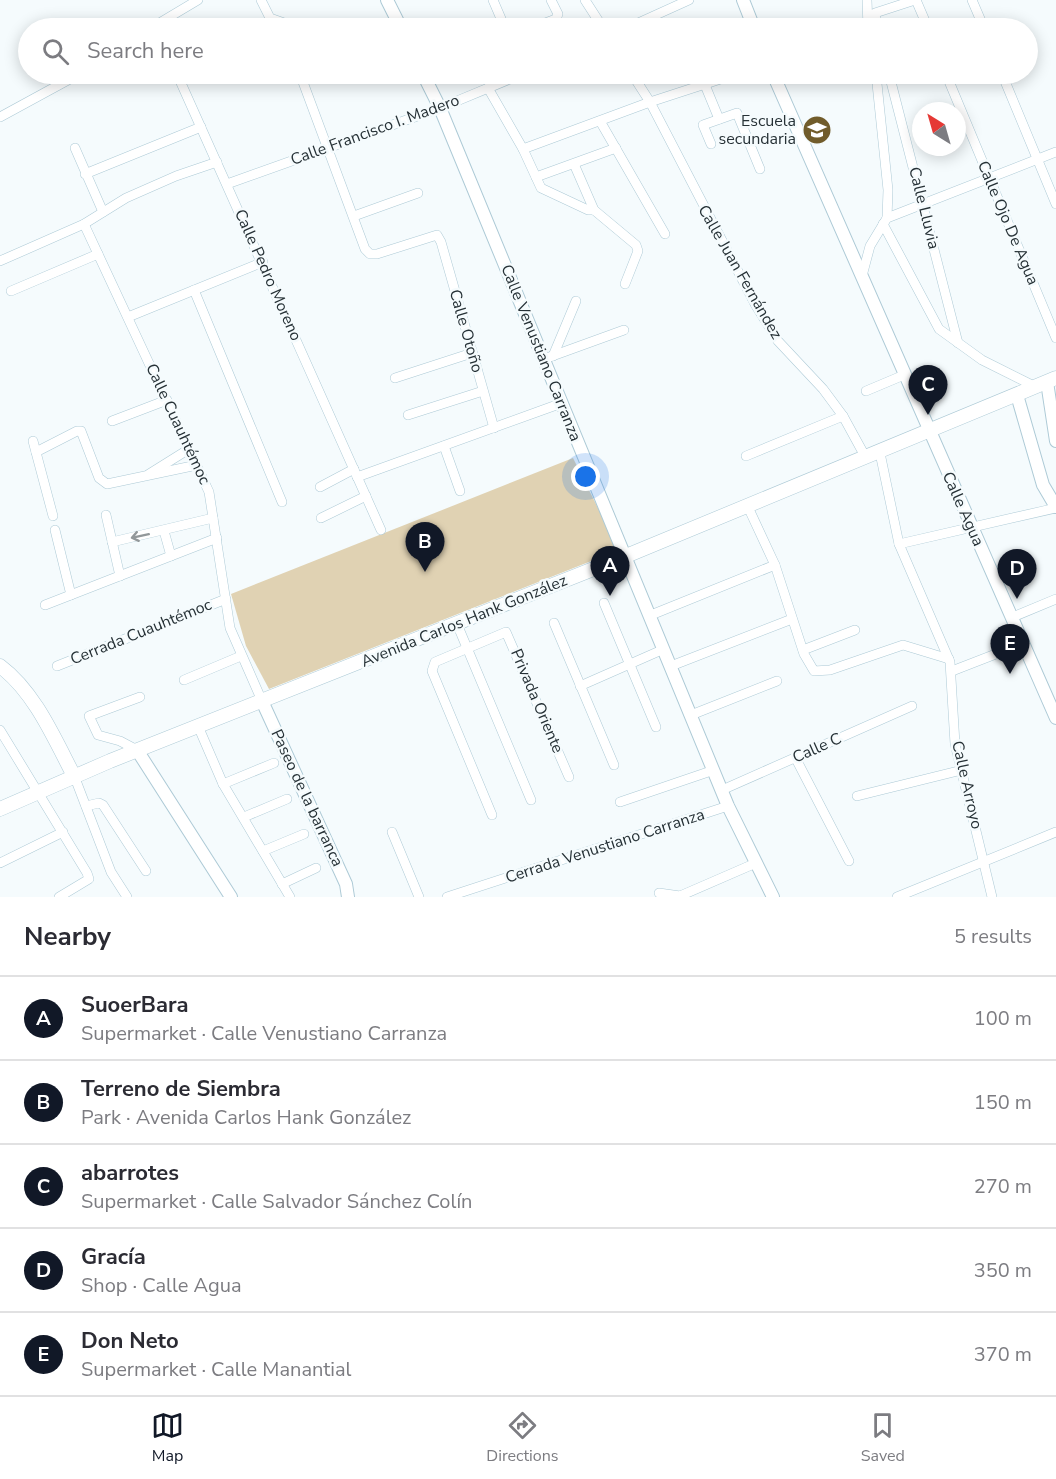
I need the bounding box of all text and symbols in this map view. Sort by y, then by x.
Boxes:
search box [18,18,1038,84]
icon: search [39,35,72,68]
text: Search here [87,36,204,66]
street label: Calle Francisco I. Madero [287,89,463,171]
north arrow [912,102,966,156]
place label: Escuela secundaria [719,110,796,150]
school or university icon: Escuela secundaria [801,114,833,146]
street label: Calle Ojo De Agua [972,157,1044,289]
street label: Calle Lluvia [903,165,945,251]
street label: Calle Juan Fernández [693,201,787,343]
street label: Calle Pedro Moreno [229,206,307,344]
street label: Calle Venustiano Carranza [495,261,587,445]
street label: Calle Otoño [444,287,488,375]
street label: Calle Cuauhtémoc [140,360,216,489]
pin: C [908,366,948,415]
your location [571,462,600,491]
street label: Calle Agua [937,468,989,550]
pin: B [406,522,444,572]
one-way arrow [131,531,150,542]
pin: A [590,546,630,596]
pin: D [998,550,1036,599]
street label: Avenida Carlos Hank González [358,570,570,672]
street label: Cerrada Cuauhtémoc [67,593,215,670]
pin: E [990,624,1030,674]
street label: Privada Oriente [505,646,569,756]
street label: Paseo de la barranca [265,726,349,870]
street label: Calle C [789,727,845,769]
street label: Calle Arroyo [946,739,988,831]
street label: Cerrada Venustiano Carranza [502,803,708,889]
text: Nearby [24,919,111,954]
text: 5 results [954,923,1032,950]
text: SuoerBara [81,990,189,1020]
text: A [36,1005,51,1032]
text: 100 m [974,1005,1032,1032]
text: Supermarket · Calle Venustiano Carranza [81,1020,447,1047]
text: Terreno de Siembra [81,1074,281,1104]
text: B [37,1089,50,1116]
text: 150 m [974,1089,1032,1116]
text: Park · Avenida Carlos Hank González [81,1104,411,1131]
text: abarrotes [81,1158,179,1188]
text: C [37,1173,50,1200]
text: 270 m [974,1173,1032,1200]
text: Supermarket · Calle Salvador Sánchez Colín [81,1188,472,1215]
text: Gracía [81,1242,146,1272]
text: D [36,1257,51,1284]
text: 350 m [974,1257,1032,1284]
text: Shop · Calle Agua [81,1272,242,1299]
text: Don Neto [81,1326,179,1356]
text: E [38,1341,49,1368]
text: 370 m [974,1341,1032,1368]
text: Supermarket · Calle Manantial [81,1356,352,1383]
tab: Map [151,1409,184,1467]
tab: Directions [486,1409,558,1467]
tab: Saved [861,1409,905,1467]

